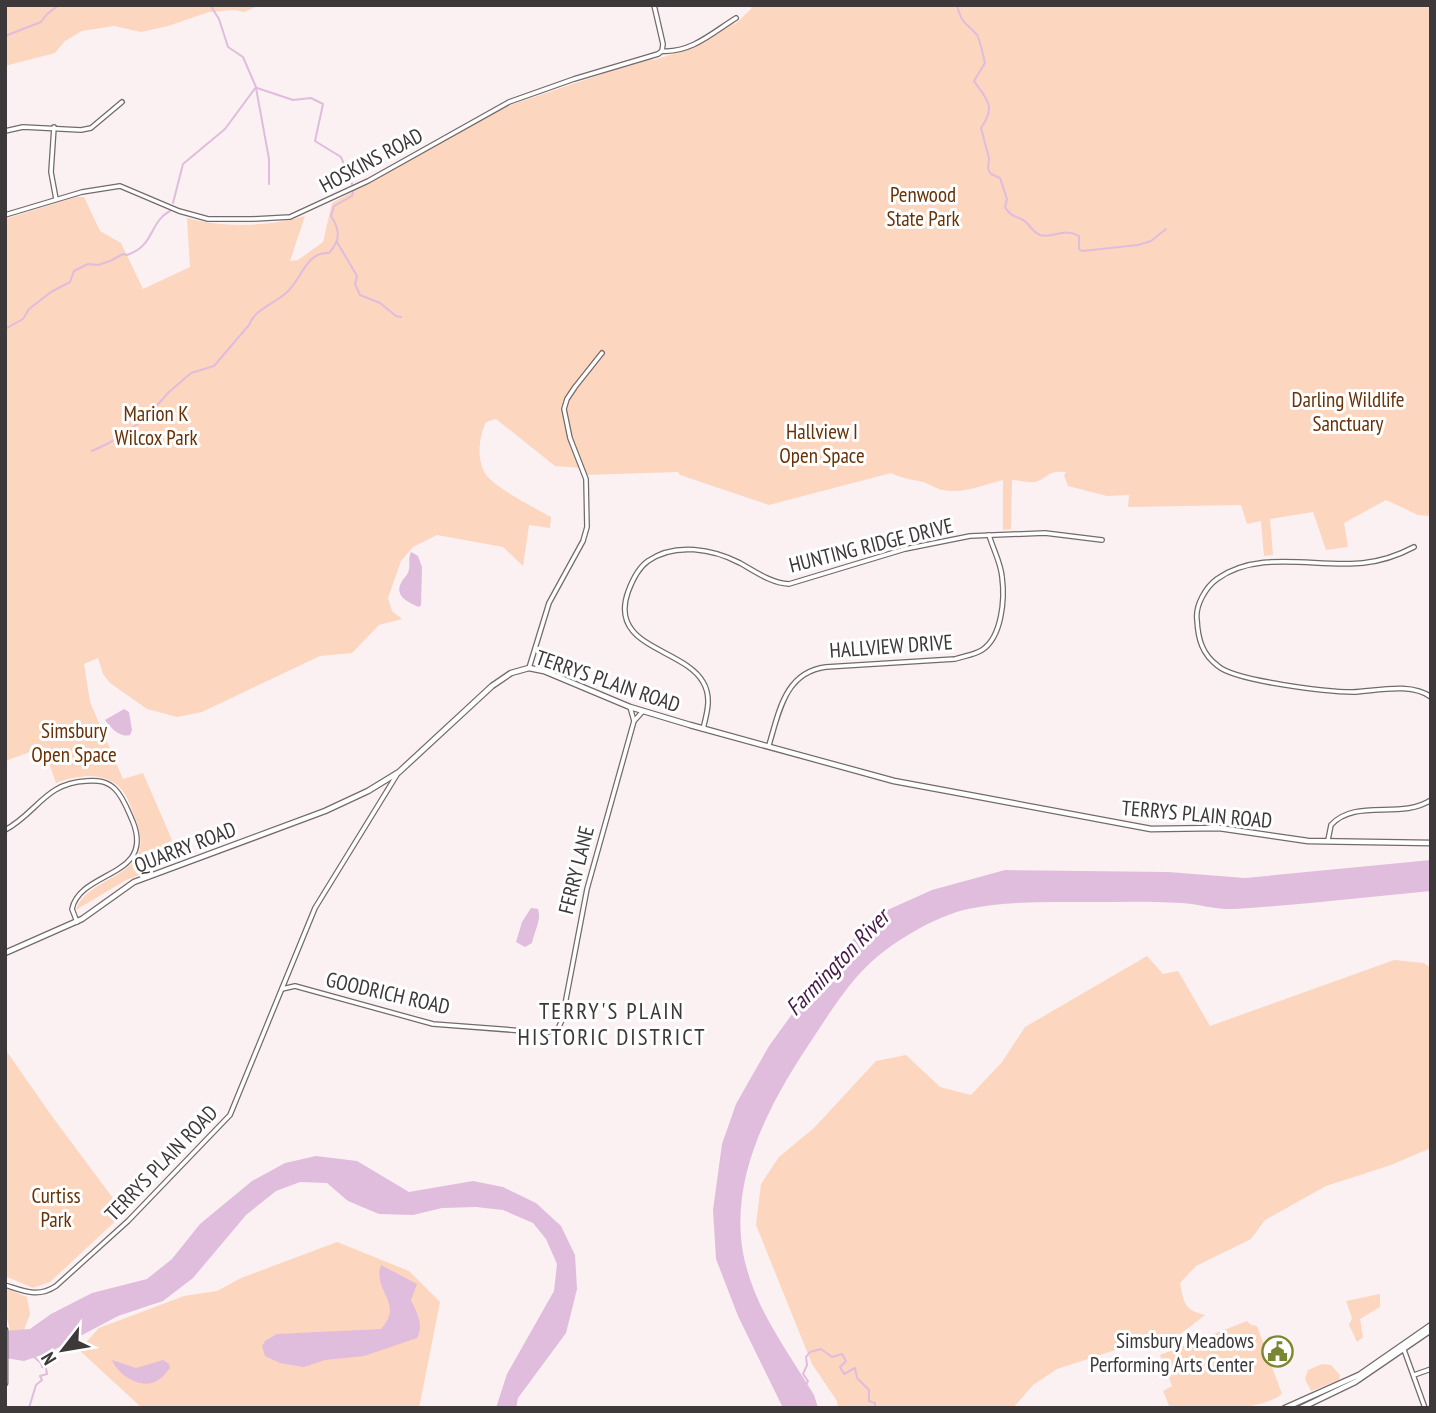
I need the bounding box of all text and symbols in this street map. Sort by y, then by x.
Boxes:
street label: HOSKINS ROAD [315,121,427,199]
park label: Penwood State Park [886,181,960,232]
park label: Darling Wildlife Sanctuary [1291,386,1405,437]
park label: Marion K Wilcox Park [114,400,198,451]
park label: Hallview I Open Space [779,418,865,469]
street label: HUNTING RIDGE DRIVE [786,512,956,578]
street label: HALLVIEW DRIVE [829,628,953,664]
street label: TERRYS PLAIN ROAD [532,644,684,718]
park label: Simsbury Open Space [31,717,117,768]
street label: TERRYS PLAIN ROAD [1121,794,1273,834]
street label: QUARRY ROAD [130,815,240,879]
street label: FERRY LANE [552,823,600,917]
water label: Farmington River [779,900,898,1021]
street label: GOODRICH ROAD [323,966,453,1020]
district label: TERRY'S PLAIN HISTORIC DISTRICT [518,996,706,1051]
street label: TERRYS PLAIN ROAD [99,1099,223,1227]
park label: Curtiss Park [31,1182,81,1233]
north arrow [28,1315,98,1385]
place label: Simsbury Meadows Performing Arts Center [1090,1327,1254,1378]
public building icon: Simsbury Meadows Performing Arts Center [1260,1335,1294,1369]
text: N [35,1348,61,1369]

